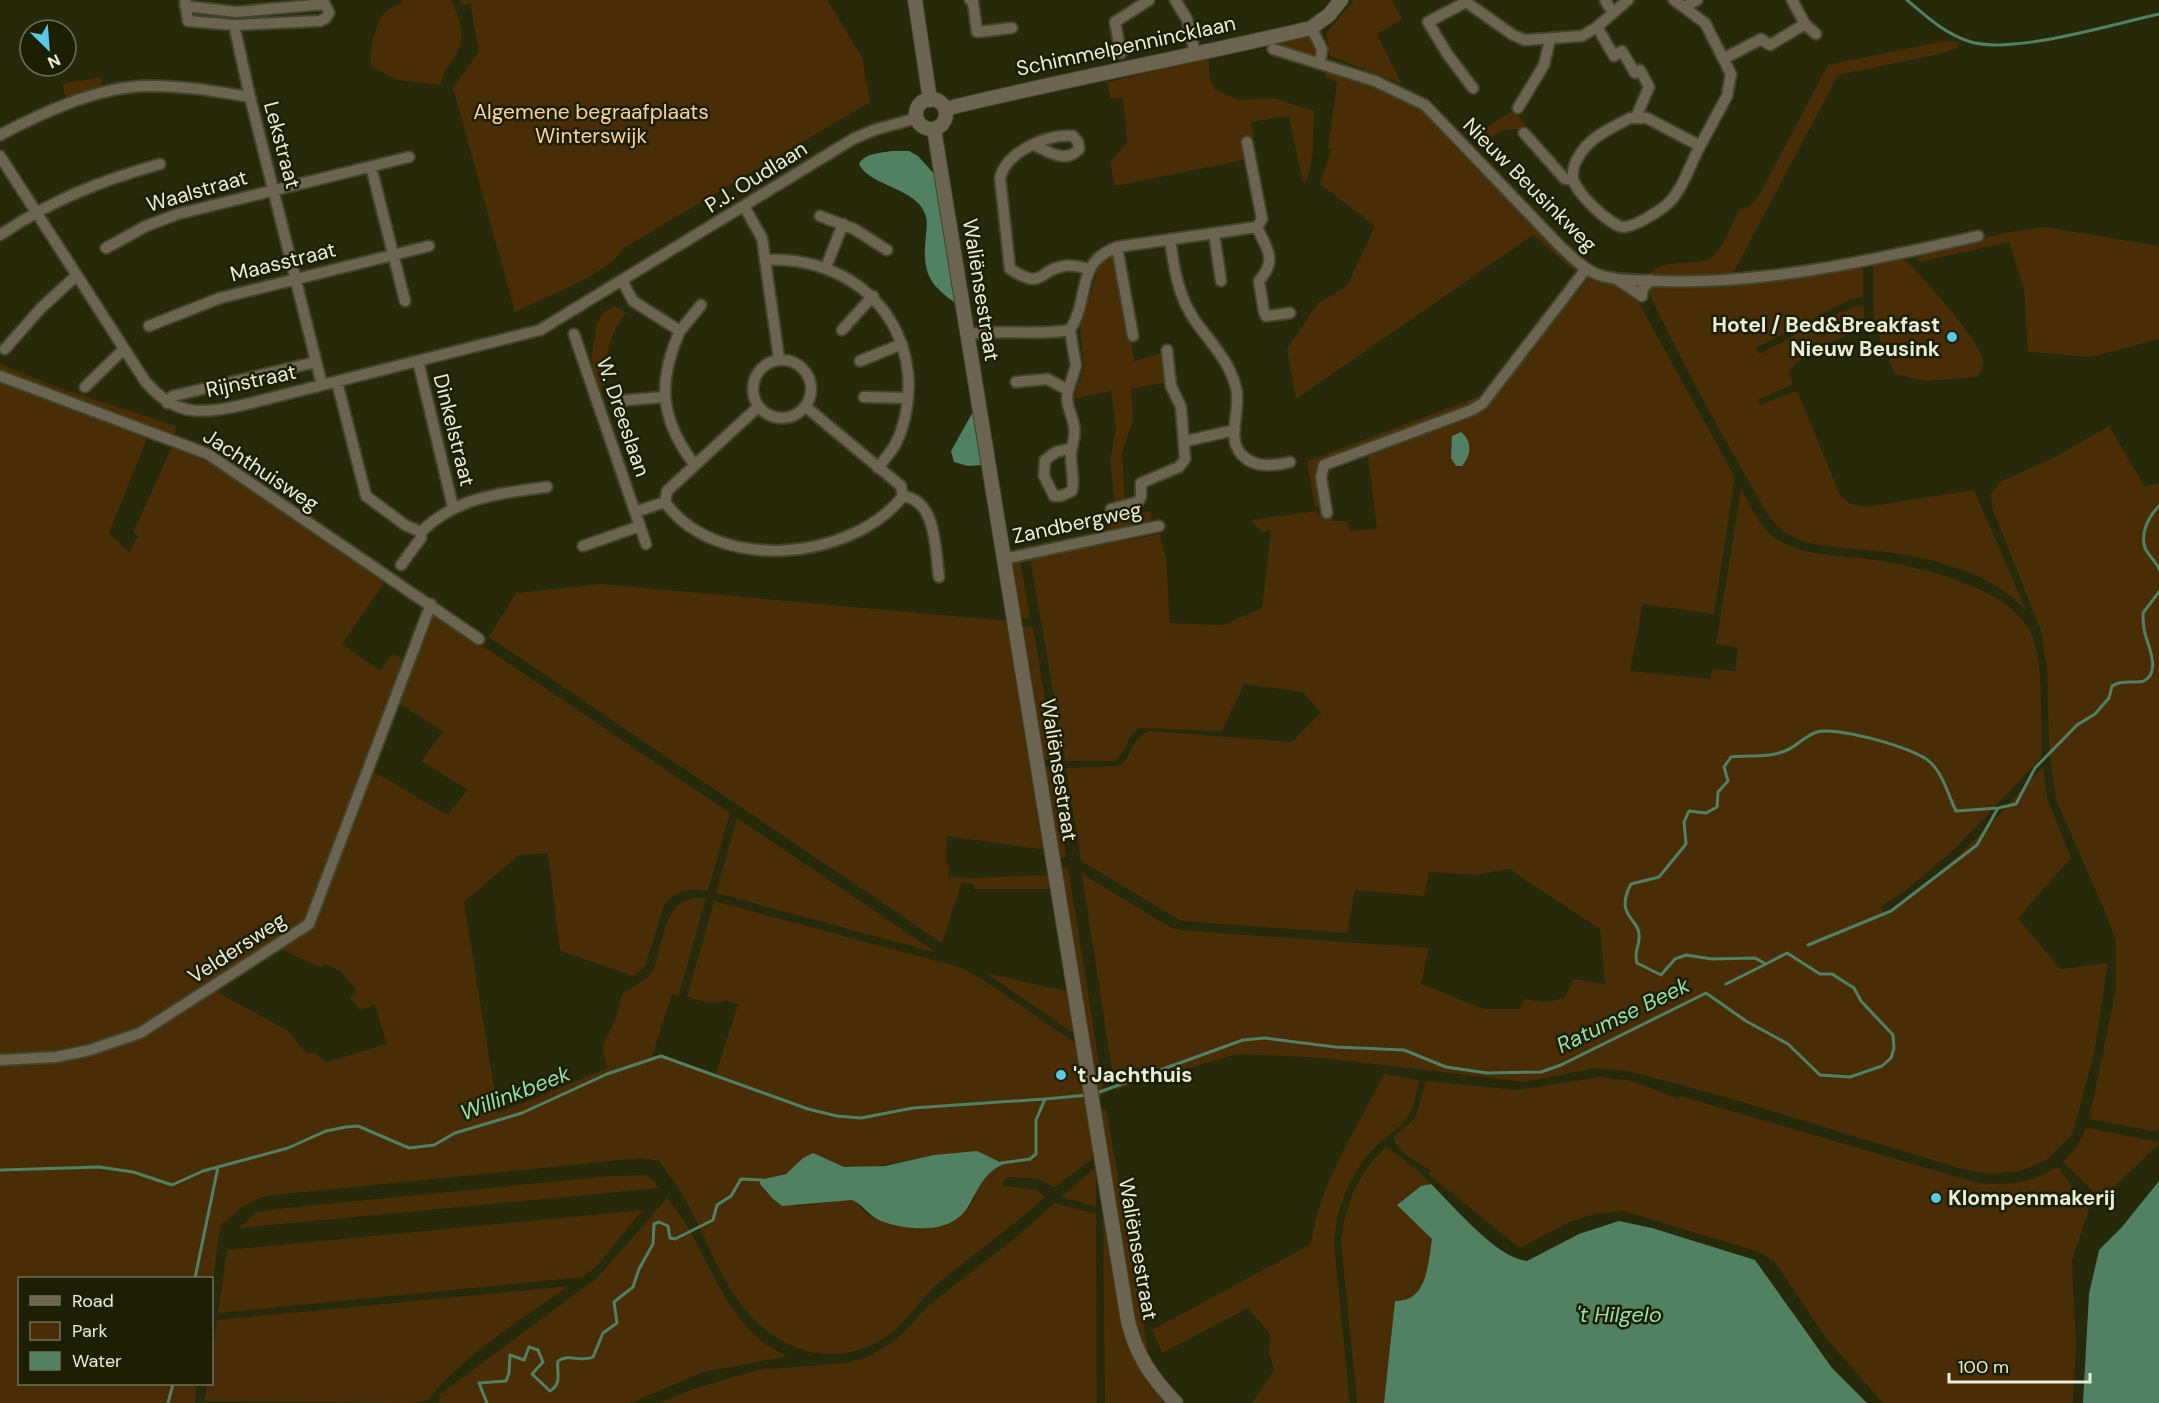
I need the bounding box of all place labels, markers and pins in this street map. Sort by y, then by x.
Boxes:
place label: Hotel / Bed&Breakfast Nieuw Beusink [1712,311,1940,363]
marker: Hotel / Bed&Breakfast Nieuw Beusink [1945,330,1959,344]
place label: 't Jachthuis [1073,1061,1193,1089]
marker: 't Jachthuis [1054,1068,1068,1082]
place label: Klompenmakerij [1948,1184,2115,1212]
marker: Klompenmakerij [1929,1191,1943,1205]

